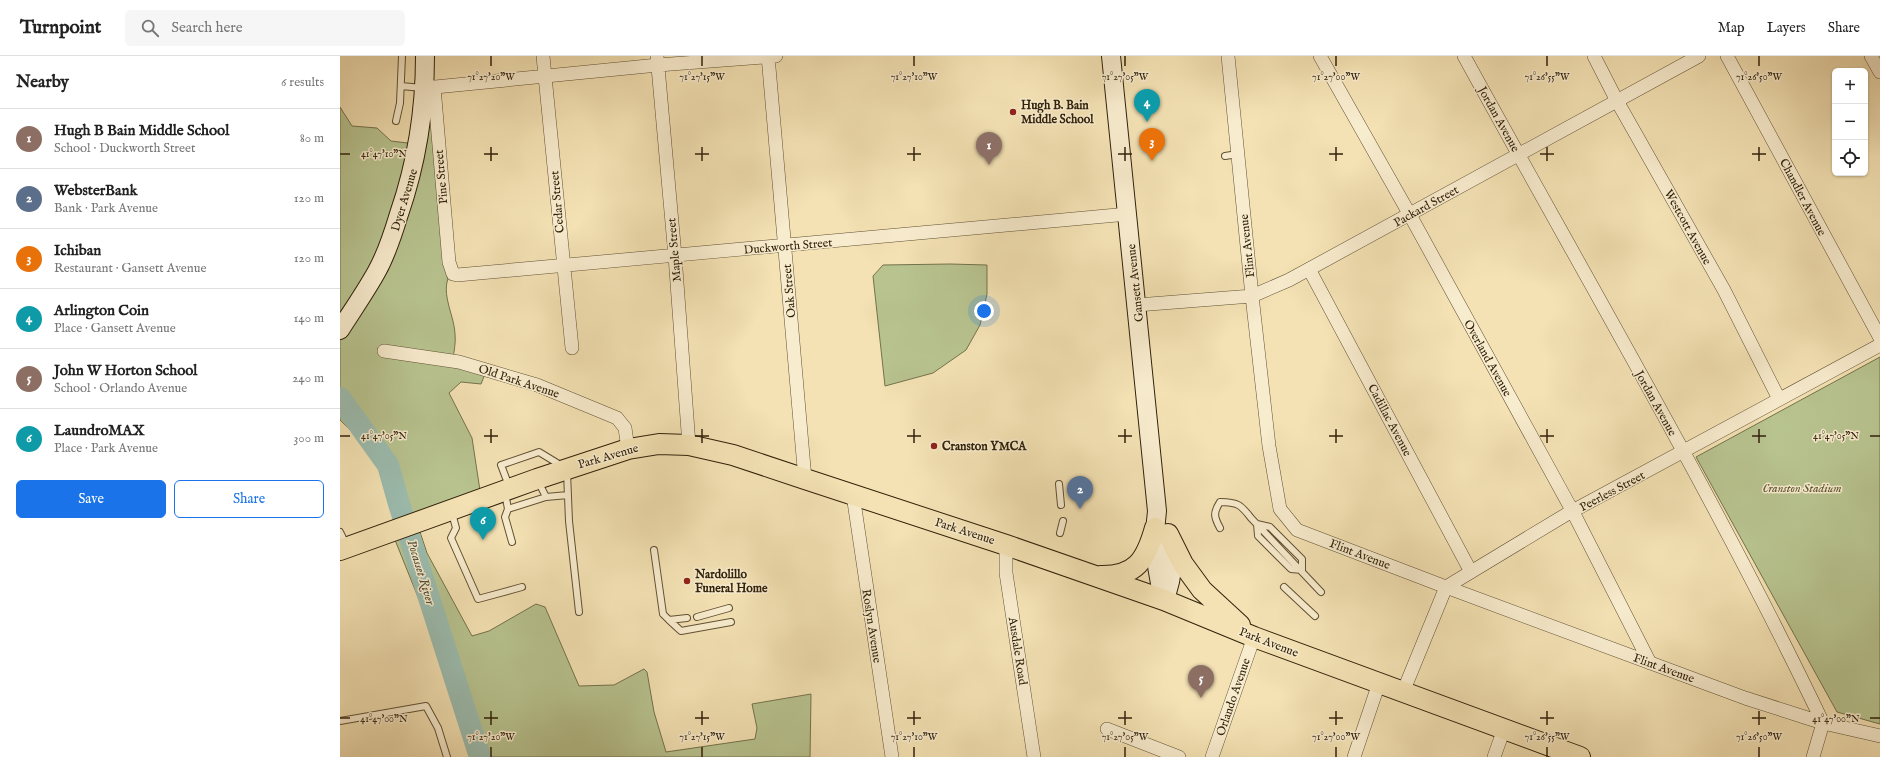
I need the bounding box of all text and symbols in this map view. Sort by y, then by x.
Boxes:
search box [125,10,405,46]
text: Turnpoint [20,16,101,40]
icon: search [139,17,161,39]
text: Search here [171,18,243,37]
text: Map [1718,19,1745,37]
text: Layers [1767,19,1806,37]
text: Share [1828,19,1860,37]
map controls [1832,68,1868,176]
button: + [1832,68,1868,104]
text: 71°27'20"W [467,71,515,84]
text: 71°27'15"W [679,71,725,84]
text: 71°27'10"W [891,71,938,84]
text: 71°27'05"W [1102,71,1149,84]
text: 71°27'00"W [1312,71,1360,84]
text: 71°26'55"W [1525,71,1570,84]
text: 71°26'50"W [1736,71,1783,84]
text: Nearby [16,72,69,93]
text: 6 results [281,74,324,91]
street label: Jordan Avenue [1473,82,1523,156]
pin: 4 [1134,89,1160,122]
place label: Hugh B. Bain Middle School [1021,98,1094,127]
button: − [1832,104,1868,140]
marker: Hugh B. Bain Middle School [1008,107,1018,117]
text: Hugh B Bain Middle School [54,121,229,140]
pin: 3 [1139,128,1165,161]
text: 1 [27,130,31,147]
text: 80 m [300,130,324,147]
pin: 1 [976,132,1002,165]
text: School · Duckworth Street [54,140,196,157]
button: locate [1832,140,1868,176]
text: 41°47'10"N [361,148,407,161]
street label: Pine Street [432,149,451,205]
street label: Chandler Avenue [1776,156,1829,239]
street label: Dyer Avenue [388,167,421,233]
street label: Cedar Street [547,170,568,234]
text: WebsterBank [54,181,137,200]
street label: Packard Street [1391,182,1461,230]
street label: Westcott Avenue [1661,187,1715,268]
text: 2 [26,190,32,207]
text: 120 m [294,190,324,207]
text: Bank · Park Avenue [54,200,158,217]
street label: Flint Avenue [1237,213,1258,279]
street label: Maple Street [664,217,686,283]
street label: Duckworth Street [743,235,833,258]
text: Ichiban [54,241,101,260]
street label: Gansett Avenue [1124,243,1147,323]
text: 3 [27,250,31,267]
text: 120 m [294,250,324,267]
text: Restaurant · Gansett Avenue [54,260,206,277]
street label: Oak Street [780,263,799,318]
text: Arlington Coin [54,301,149,320]
your location [974,301,994,321]
text: 4 [26,310,32,327]
text: 140 m [294,310,324,327]
street label: Overland Avenue [1460,317,1515,400]
text: Place · Gansett Avenue [54,320,176,337]
text: John W Horton School [54,361,197,380]
street label: Old Park Avenue [476,361,562,402]
street label: Jordan Avenue [1630,366,1680,440]
text: 5 [27,370,31,387]
text: 240 m [292,370,324,387]
text: School · Orlando Avenue [54,380,187,397]
street label: Cadillac Avenue [1364,382,1415,459]
text: LaundroMAX [54,421,145,440]
text: 6 [26,430,32,447]
text: 300 m [293,430,324,447]
text: 41°47'05"N [361,430,407,443]
text: 41°47'05"N [1813,430,1859,443]
place label: Cranston YMCA [942,439,1027,454]
text: Place · Park Avenue [54,440,158,457]
street label: Park Avenue [576,441,641,472]
marker: Cranston YMCA [929,441,939,451]
street label: Peerless Street [1577,468,1647,515]
pin: 2 [1067,476,1093,509]
button: Save [16,480,166,518]
button: Share [174,480,324,518]
park label: Cranston Stadium [1763,481,1841,496]
pin: 6 [470,507,496,540]
street label: Park Avenue [933,515,997,548]
street label: Flint Avenue [1327,536,1393,573]
water label: Pocasset River [403,538,439,608]
place label: Nardolillo Funeral Home [694,567,768,596]
marker: Nardolillo Funeral Home [682,576,692,586]
street label: Roslyn Avenue [858,588,885,665]
street label: Ausdale Road [1005,615,1030,687]
street label: Park Avenue [1237,624,1301,661]
street label: Flint Avenue [1631,650,1697,687]
street label: Orlando Avenue [1213,656,1254,738]
pin: 5 [1188,665,1214,698]
text: 41°47'00"N [360,713,408,726]
text: 41°47'00"N [1812,713,1860,726]
text: 71°27'20"W [467,731,515,744]
text: 71°27'15"W [679,731,725,744]
text: 71°27'10"W [891,731,938,744]
text: 71°27'05"W [1102,731,1149,744]
text: 71°27'00"W [1312,731,1360,744]
text: 71°26'55"W [1525,731,1570,744]
text: 71°26'50"W [1736,731,1783,744]

